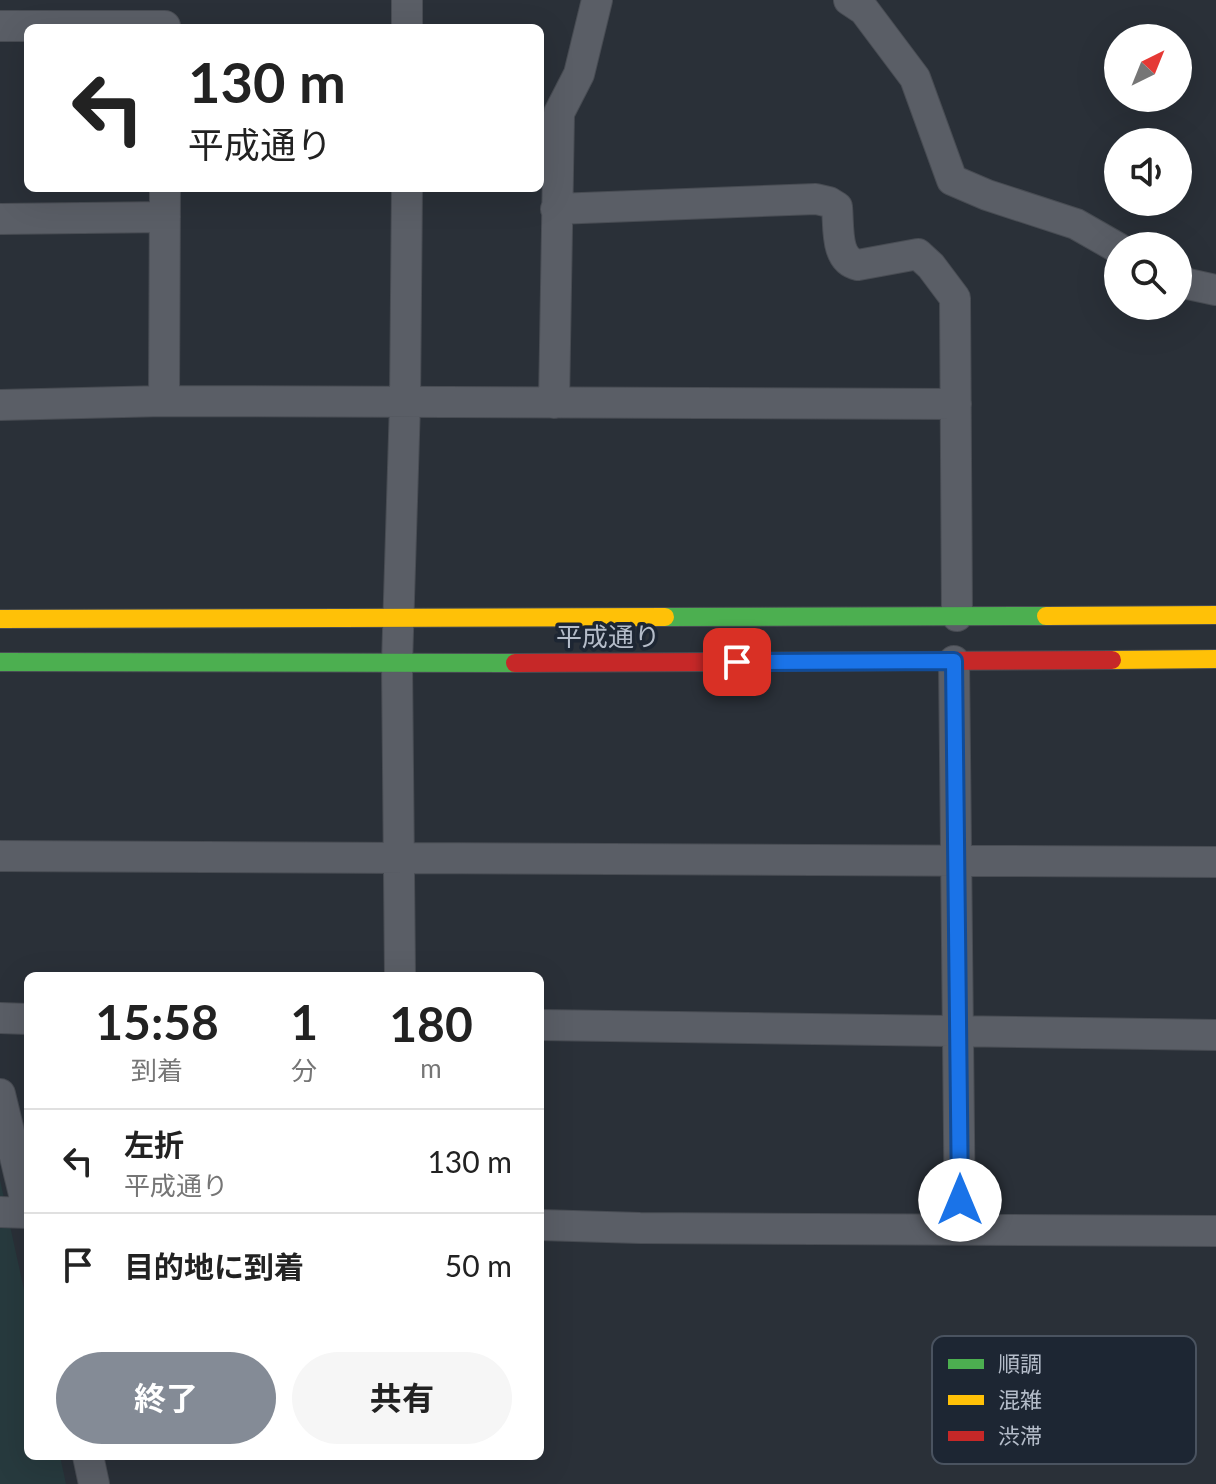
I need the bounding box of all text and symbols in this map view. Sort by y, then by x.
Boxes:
north arrow [1104,24,1192,112]
map controls [1104,24,1192,320]
text: 130 m [188,48,346,115]
icon: left [56,56,160,160]
text: 平成通り [188,122,332,166]
button: sound [1104,128,1192,216]
button: search [1104,232,1192,320]
street label: 平成通り [556,620,660,652]
pin [703,628,771,696]
icon: arrive [715,640,759,684]
text: 15:58 [95,993,219,1050]
text: 1 [290,993,318,1050]
text: 180 [389,995,473,1052]
text: m [420,1052,442,1084]
text: 到着 [131,1054,183,1086]
text: 分 [291,1054,317,1086]
text: 左折 [124,1126,184,1162]
icon: left [56,1139,100,1183]
text: 130 m [427,1143,512,1179]
position arrow [918,1158,1002,1242]
text: 平成通り [124,1169,228,1201]
icon: arrive [56,1243,100,1287]
text: 50 m [445,1247,512,1283]
text: 目的地に到着 [124,1248,304,1284]
legend [932,1336,1196,1464]
text: 順調 [998,1350,1042,1377]
button: 終了 [56,1352,276,1444]
button: 共有 [292,1352,512,1444]
text: 混雑 [998,1386,1042,1413]
text: 渋滞 [998,1422,1042,1449]

